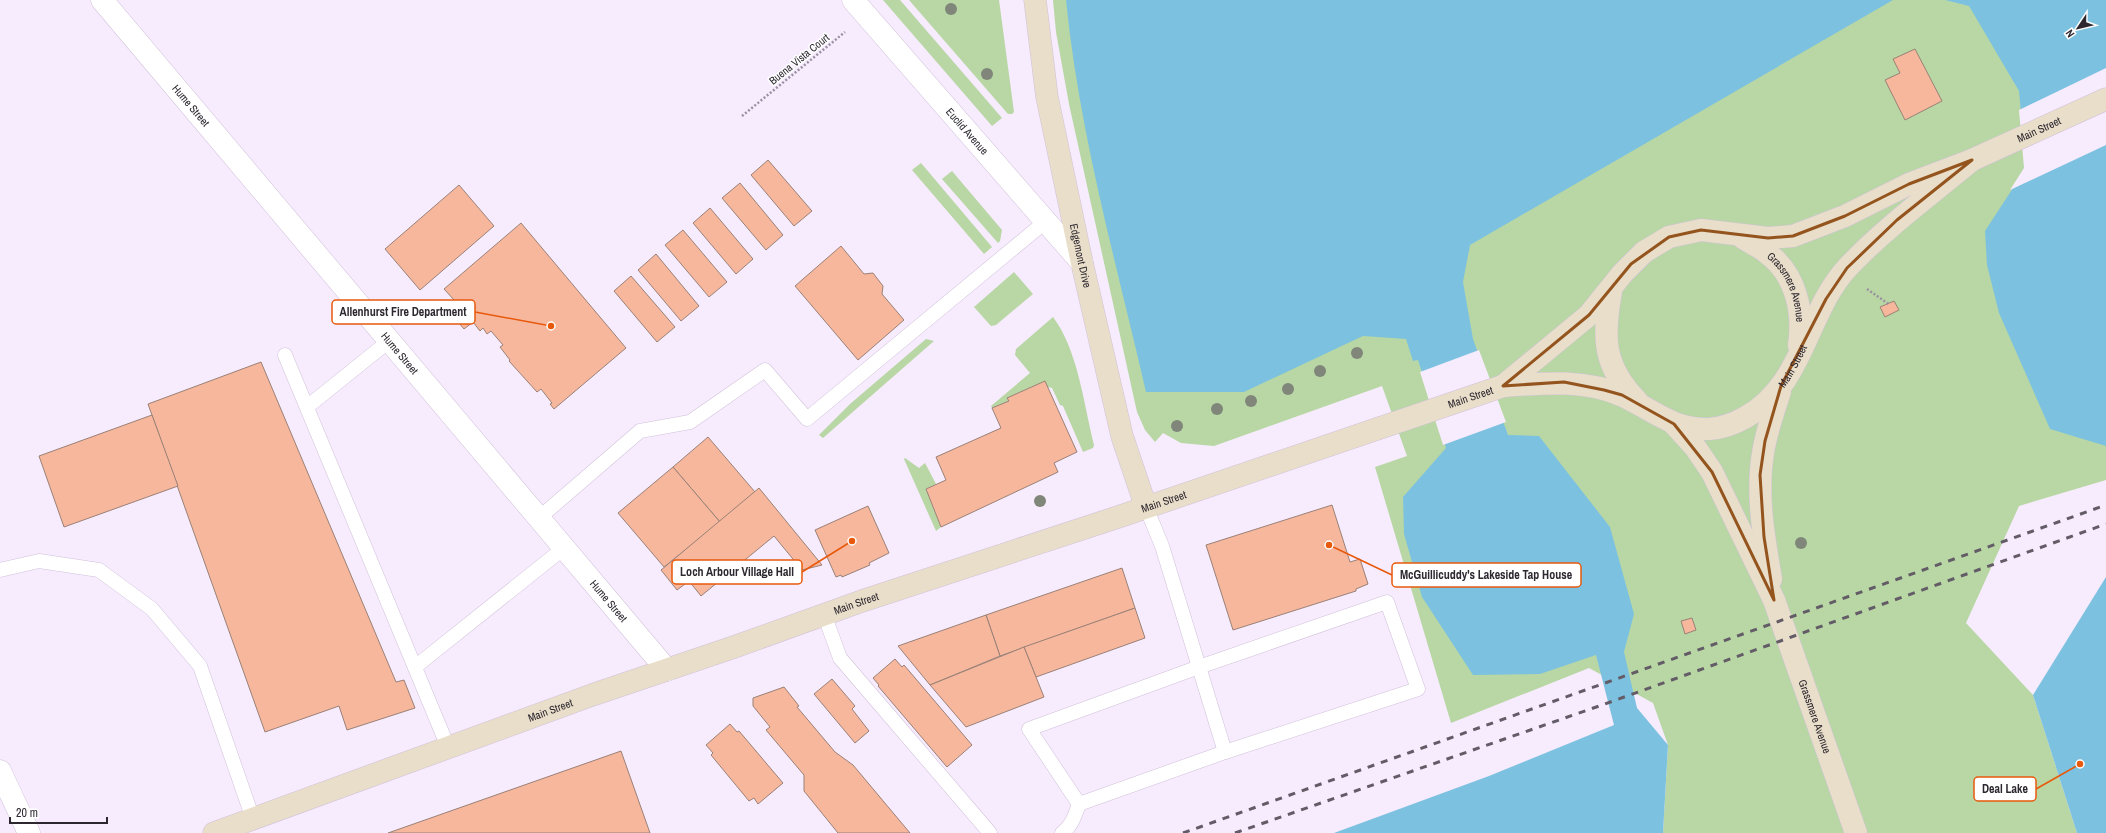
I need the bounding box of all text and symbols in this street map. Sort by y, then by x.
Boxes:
north arrow [2058,8,2098,48]
text: N [2062,27,2077,40]
street label: Buena Vista Court [766,30,832,88]
street label: Hume Street [169,82,213,130]
street label: Euclid Avenue [943,105,991,158]
street label: Main Street [2015,113,2064,146]
street label: Edgemont Drive [1067,222,1095,289]
street label: Grassmere Avenue [1764,249,1807,322]
callout: Allenhurst Fire Department [332,300,475,324]
text: Allenhurst Fire Department [340,304,467,320]
street label: Hume Street [378,329,422,377]
street label: Main Street [1775,342,1810,390]
street label: Main Street [1446,383,1495,411]
street label: Main Street [1139,487,1189,516]
callout: Loch Arbour Village Hall [672,560,802,584]
callout: McGuillicuddy's Lakeside Tap House [1392,563,1581,587]
text: Loch Arbour Village Hall [680,564,794,580]
text: McGuillicuddy's Lakeside Tap House [1400,567,1573,583]
street label: Hume Street [587,577,631,625]
street label: Main Street [832,589,881,618]
street label: Grassmere Avenue [1796,678,1834,755]
street label: Main Street [526,695,575,725]
callout: Deal Lake [1974,777,2036,801]
text: Deal Lake [1982,781,2028,797]
scale bar [10,799,107,825]
text: 20 m [16,805,38,821]

